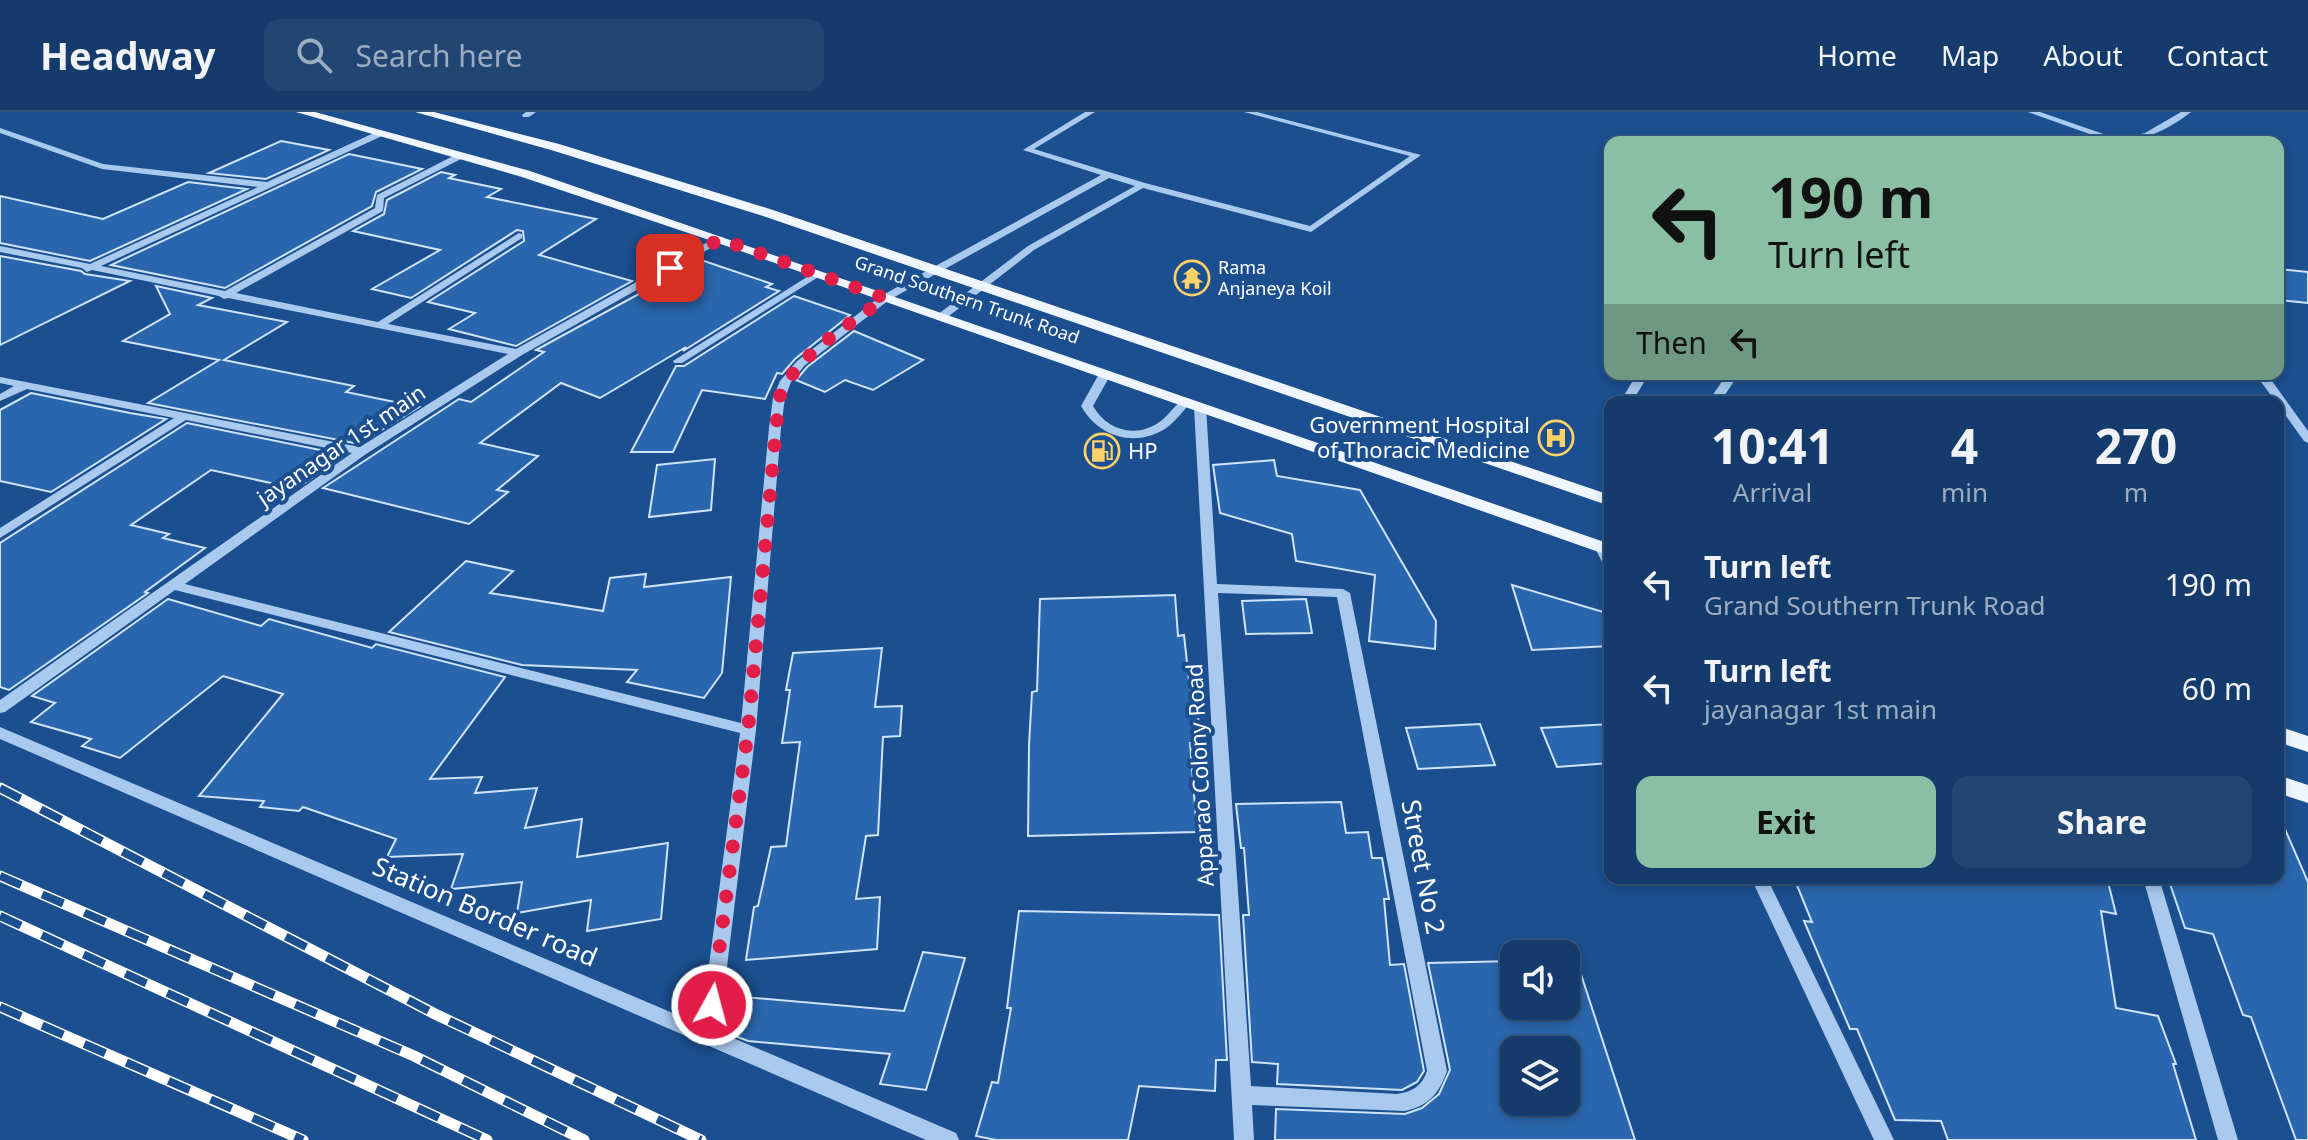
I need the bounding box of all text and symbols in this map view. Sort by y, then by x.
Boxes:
search box [264,19,824,91]
text: Headway [40,29,216,81]
icon: search [292,33,336,77]
text: Search here [356,35,522,76]
text: Home [1817,36,1897,74]
text: Map [1941,36,1999,74]
text: About [2043,36,2123,74]
text: Contact [2167,36,2268,74]
text: 190 m [1768,158,1933,234]
icon: left [1636,168,1740,272]
text: Turn left [1768,230,1910,279]
pin [636,234,704,302]
icon: arrive [648,246,692,290]
street label: Grand Southern Trunk Road [852,249,1083,349]
place label: Rama Anjaneya Koil [1218,255,1332,300]
temple icon: Rama Anjaneya Koil [1173,259,1211,297]
icon: left [1723,320,1767,364]
text: Then [1636,322,1707,363]
street label: jayanagar 1st main [249,377,431,513]
place label: Government Hospital of Thoracic Medicine [1309,409,1530,464]
text: 10:41 [1711,413,1834,478]
text: 4 [1951,413,1978,478]
text: 270 [2095,413,2177,478]
hospital icon: Government Hospital of Thoracic Medicine [1537,419,1575,457]
fuel station icon: HP [1083,432,1121,470]
place label: HP [1128,435,1158,465]
text: Arrival [1733,474,1812,510]
text: min [1941,474,1988,510]
text: m [2124,474,2148,510]
text: Turn left [1704,546,1832,587]
icon: left [1636,562,1680,606]
text: 190 m [2165,564,2252,605]
text: Grand Southern Trunk Road [1704,587,2045,623]
text: Turn left [1704,650,1832,691]
street label: Apparao Colony Road [1178,663,1220,887]
icon: left [1636,666,1680,710]
text: 60 m [2182,668,2252,709]
text: jayanagar 1st main [1704,691,1937,727]
button: Exit [1636,776,1936,868]
button: Share [1952,776,2252,868]
street label: Street No 2 [1393,796,1455,937]
street label: Station Border road [368,848,603,975]
map controls [1500,940,1580,1116]
button: sound [1500,940,1580,1020]
position arrow [670,963,754,1047]
button: layers [1500,1036,1580,1116]

